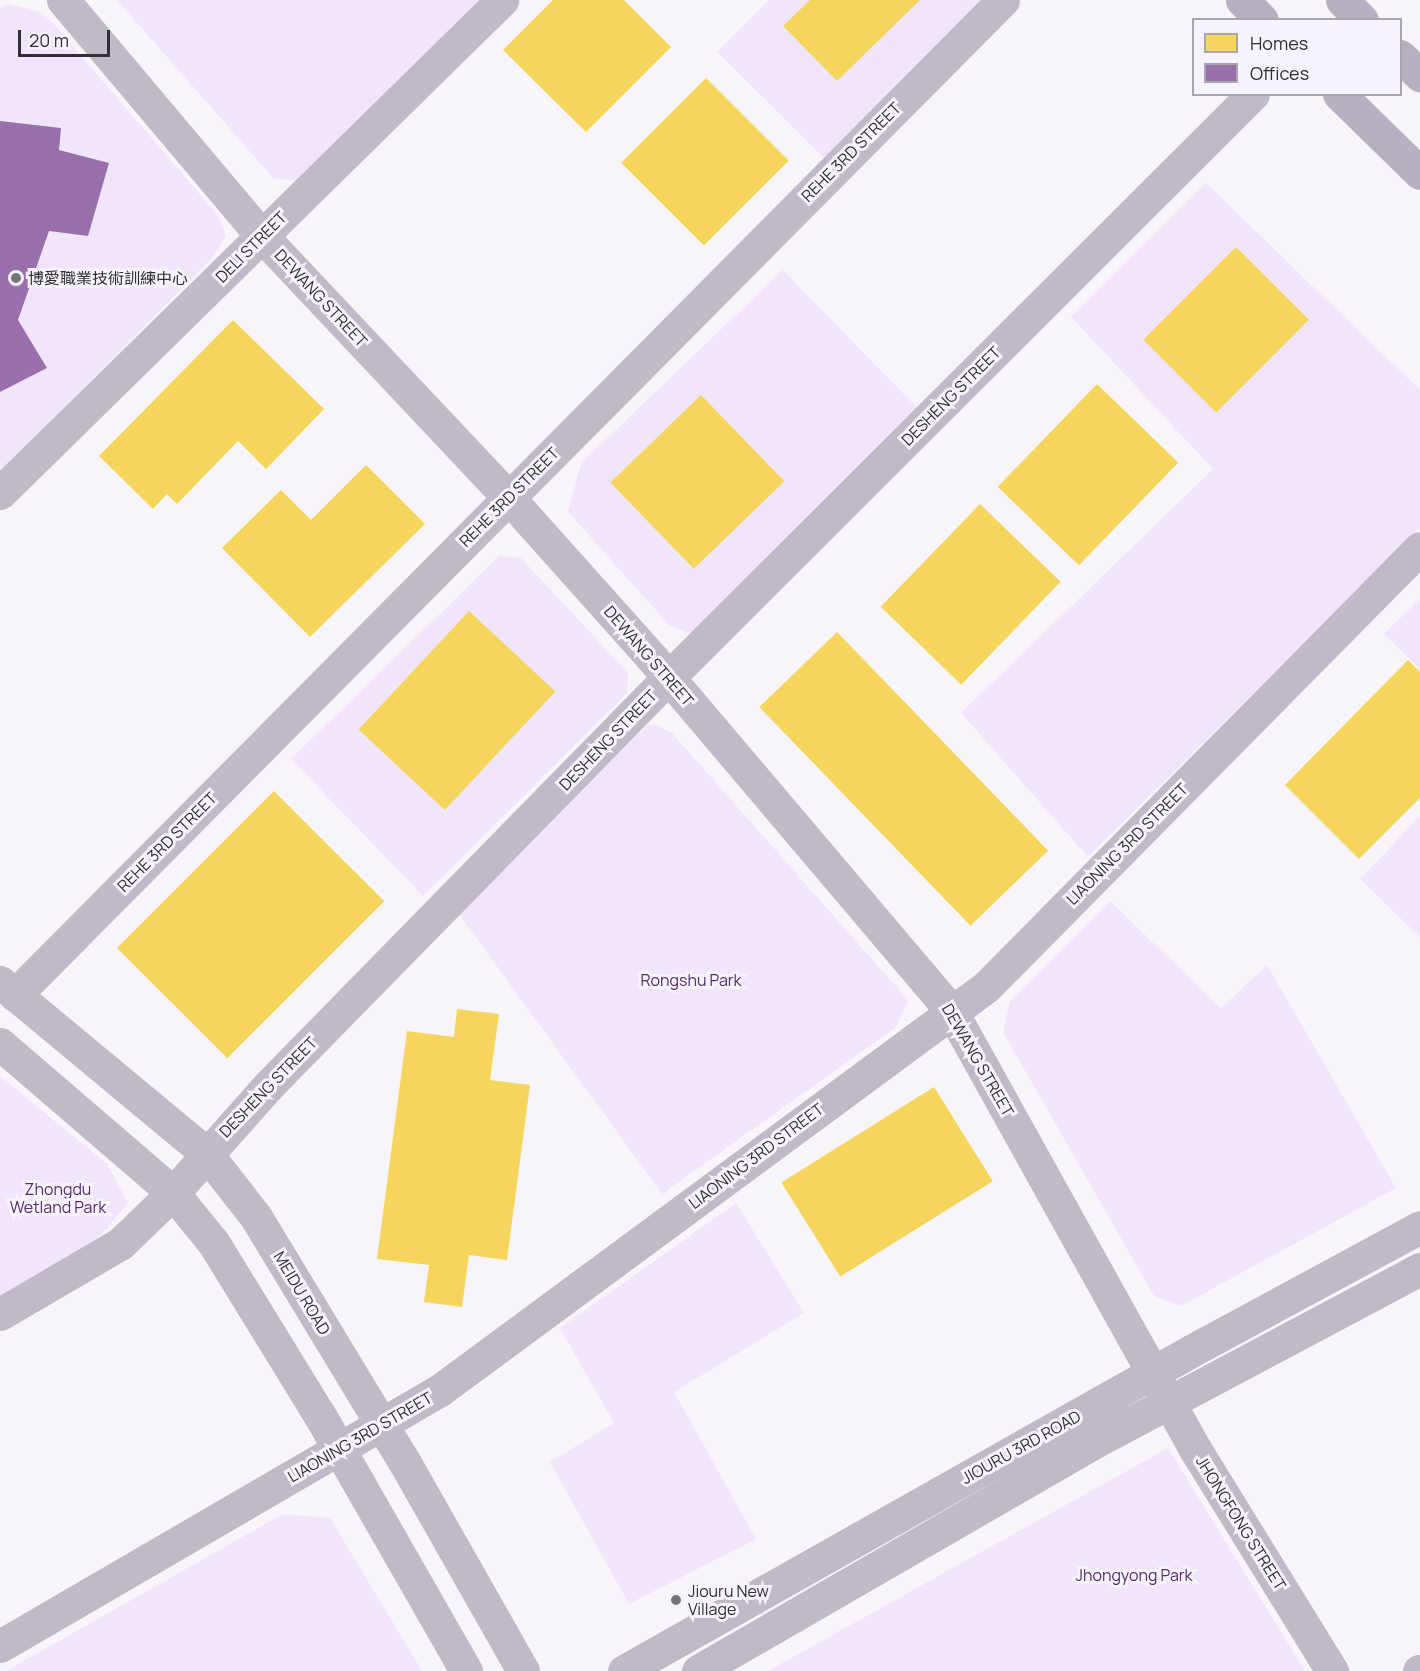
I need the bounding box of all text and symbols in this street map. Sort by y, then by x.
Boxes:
scale bar [21,18,112,56]
legend [1192,18,1402,96]
text: 20 m [29,28,69,52]
text: Homes [1250,31,1308,55]
text: Offices [1250,61,1309,85]
street label: REHE 3RD STREET [797,98,905,206]
street label: DELI STREET [212,208,290,286]
street label: DEWANG STREET [271,245,371,351]
place label: 博愛職業技術訓練中心 [28,268,188,288]
marker: 博愛職業技術訓練中心 [9,271,23,285]
street label: DESHENG STREET [898,343,1004,449]
street label: REHE 3RD STREET [455,443,563,551]
street label: DEWANG STREET [600,602,698,710]
street label: DESHENG STREET [555,686,661,794]
street label: LIAONING 3RD STREET [1062,779,1192,909]
street label: REHE 3RD STREET [113,788,221,896]
park label: Rongshu Park [640,970,742,990]
street label: DEWANG STREET [938,1000,1018,1120]
street label: DESHENG STREET [215,1033,321,1141]
street label: LIAONING 3RD STREET [685,1099,827,1213]
park label: Zhongdu Wetland Park [10,1179,106,1217]
street label: MEIDU ROAD [270,1248,334,1338]
street label: LIAONING 3RD STREET [284,1388,436,1486]
street label: JIOURU 3RD ROAD [958,1406,1084,1488]
street label: JHONGFONG STREET [1192,1452,1290,1594]
park label: Jhongyong Park [1075,1565,1193,1585]
place label: Jiouru New Village [688,1581,769,1619]
marker: Jiouru New Village [669,1593,683,1607]

